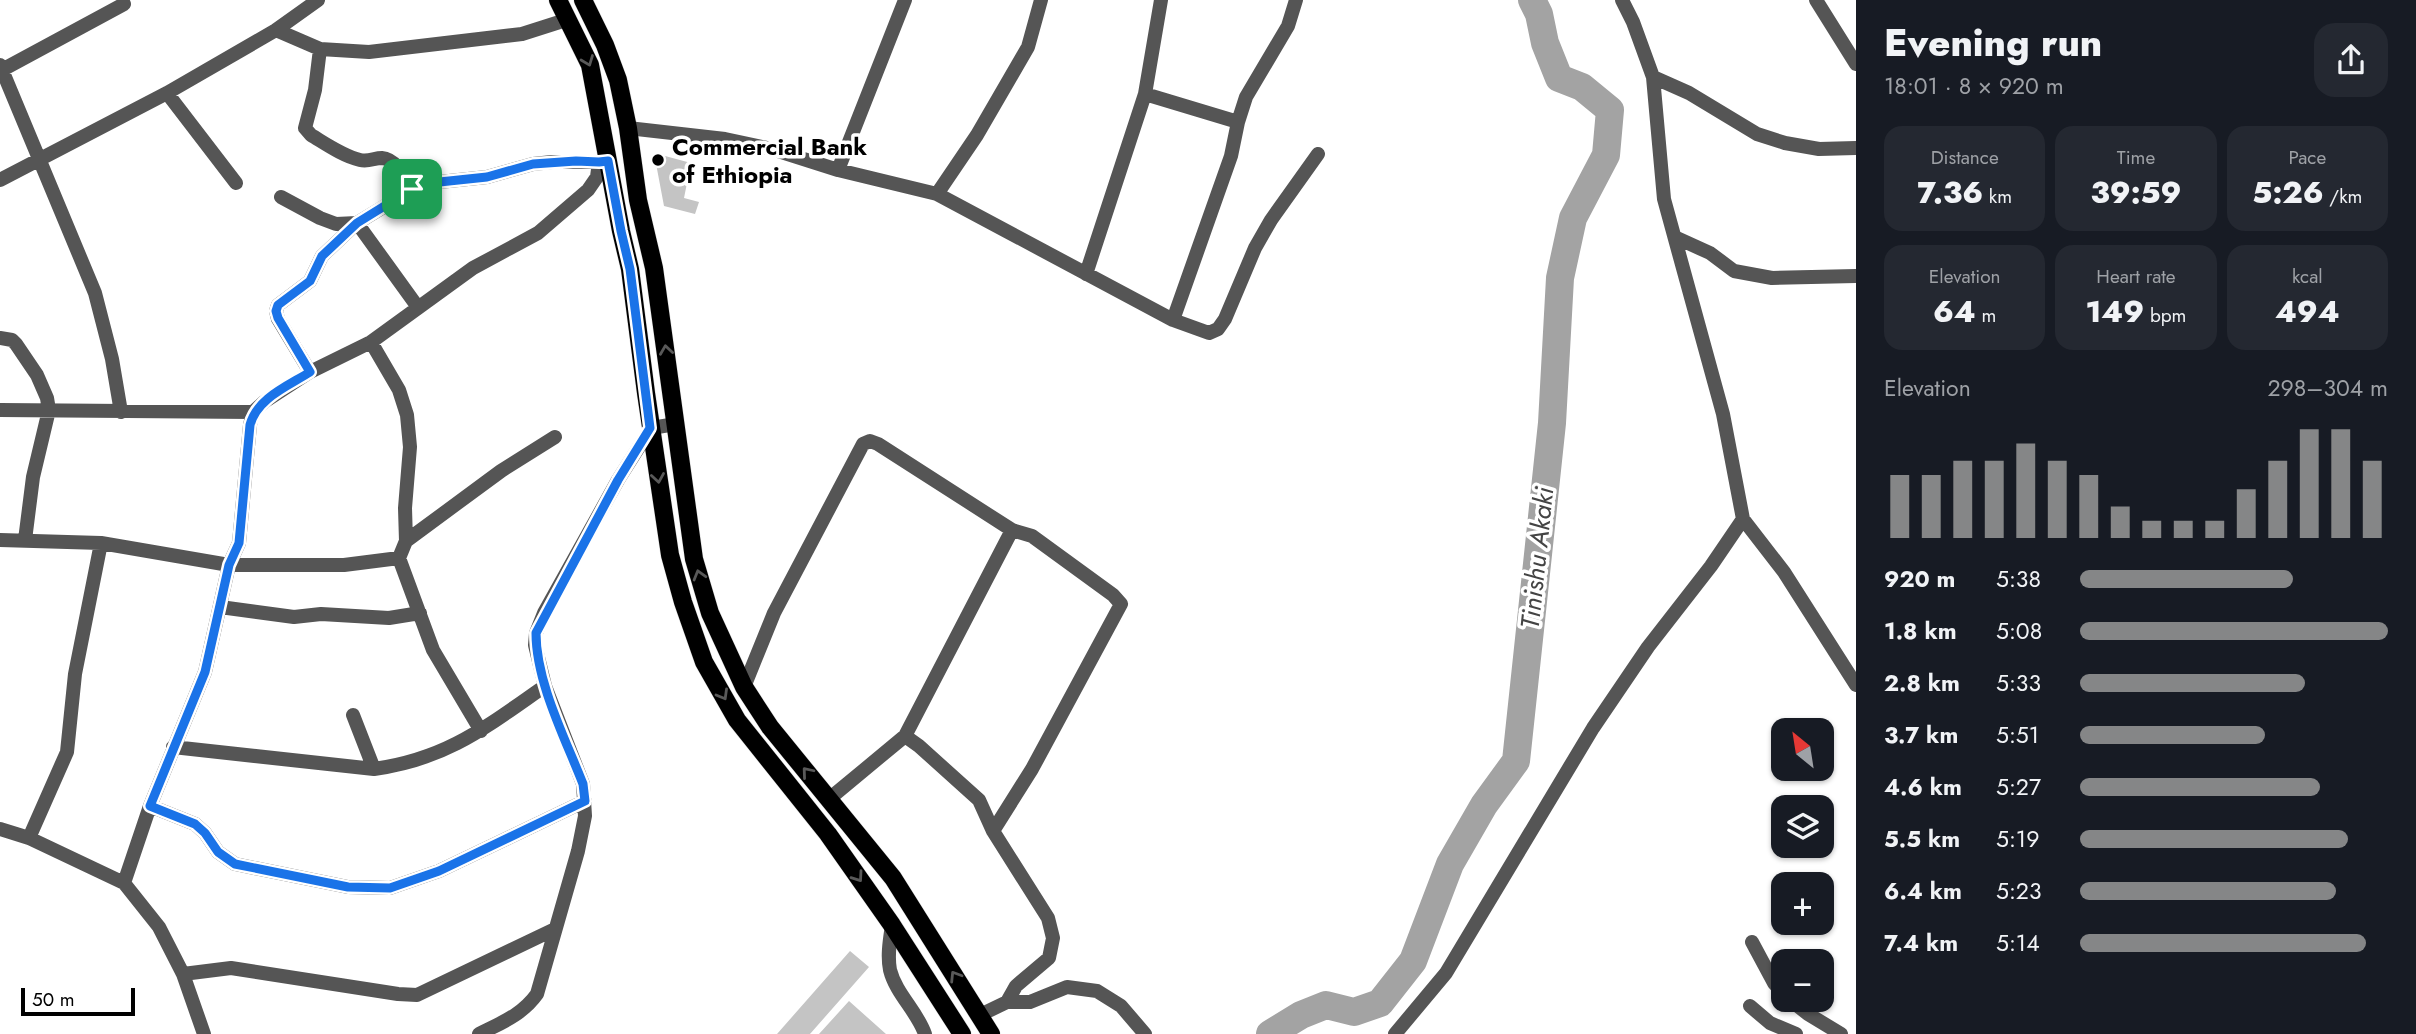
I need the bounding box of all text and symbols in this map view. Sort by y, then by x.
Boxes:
text: Evening run [1884,15,2102,70]
button: share [2314,23,2388,97]
one-way arrow [579,55,593,67]
text: 18:01 · 8 × 920 m [1884,69,2064,103]
place label: Commercial Bank of Ethiopia [672,129,867,192]
text: Distance [1931,144,1999,171]
text: Time [2117,144,2155,171]
text: Pace [2288,144,2326,171]
marker: Commercial Bank of Ethiopia [650,152,666,168]
pin [382,159,442,219]
icon: arrive [393,170,431,208]
text: 7.36 [1917,171,1983,214]
text: 39:59 [2090,171,2182,214]
text: 5:26 [2252,171,2324,214]
text: km [1983,183,2012,210]
text: /km [2324,183,2362,210]
text: Elevation [1929,263,2001,290]
text: Heart rate [2096,263,2176,290]
text: kcal [2292,263,2323,290]
text: 64 [1933,290,1976,333]
text: 149 [2086,290,2144,333]
text: 494 [2275,290,2340,333]
text: m [1976,302,1996,329]
text: bpm [2144,302,2186,329]
one-way arrow [658,344,673,356]
text: Elevation [1884,371,1971,405]
text: 298–304 m [2267,371,2388,405]
one-way arrow [651,472,666,484]
water label: Tinishu Akaki [1511,485,1563,631]
text: 920 m [1884,562,1955,596]
text: 5:38 [1996,562,2041,596]
one-way arrow [692,569,707,581]
text: 1.8 km [1884,614,1957,648]
text: 5:08 [1996,614,2042,648]
text: 2.8 km [1884,666,1960,700]
text: 5:33 [1996,666,2041,700]
one-way arrow [714,687,727,700]
north arrow [1771,718,1834,780]
map controls [1771,718,1834,1012]
text: 3.7 km [1884,718,1958,752]
text: 5:51 [1996,718,2039,752]
one-way arrow [803,768,815,781]
text: 4.6 km [1884,770,1962,804]
text: 5:27 [1996,770,2041,804]
button: layers [1771,795,1834,858]
text: 5.5 km [1884,822,1960,856]
text: 5:19 [1996,822,2039,856]
one-way arrow [850,869,862,882]
button: + [1771,872,1834,935]
text: 6.4 km [1884,874,1962,908]
text: 5:23 [1996,874,2042,908]
text: 7.4 km [1884,926,1958,960]
text: 5:14 [1996,926,2040,960]
button: − [1771,949,1834,1012]
one-way arrow [951,970,964,983]
scale bar [21,985,135,1017]
text: 50 m [32,986,75,1013]

